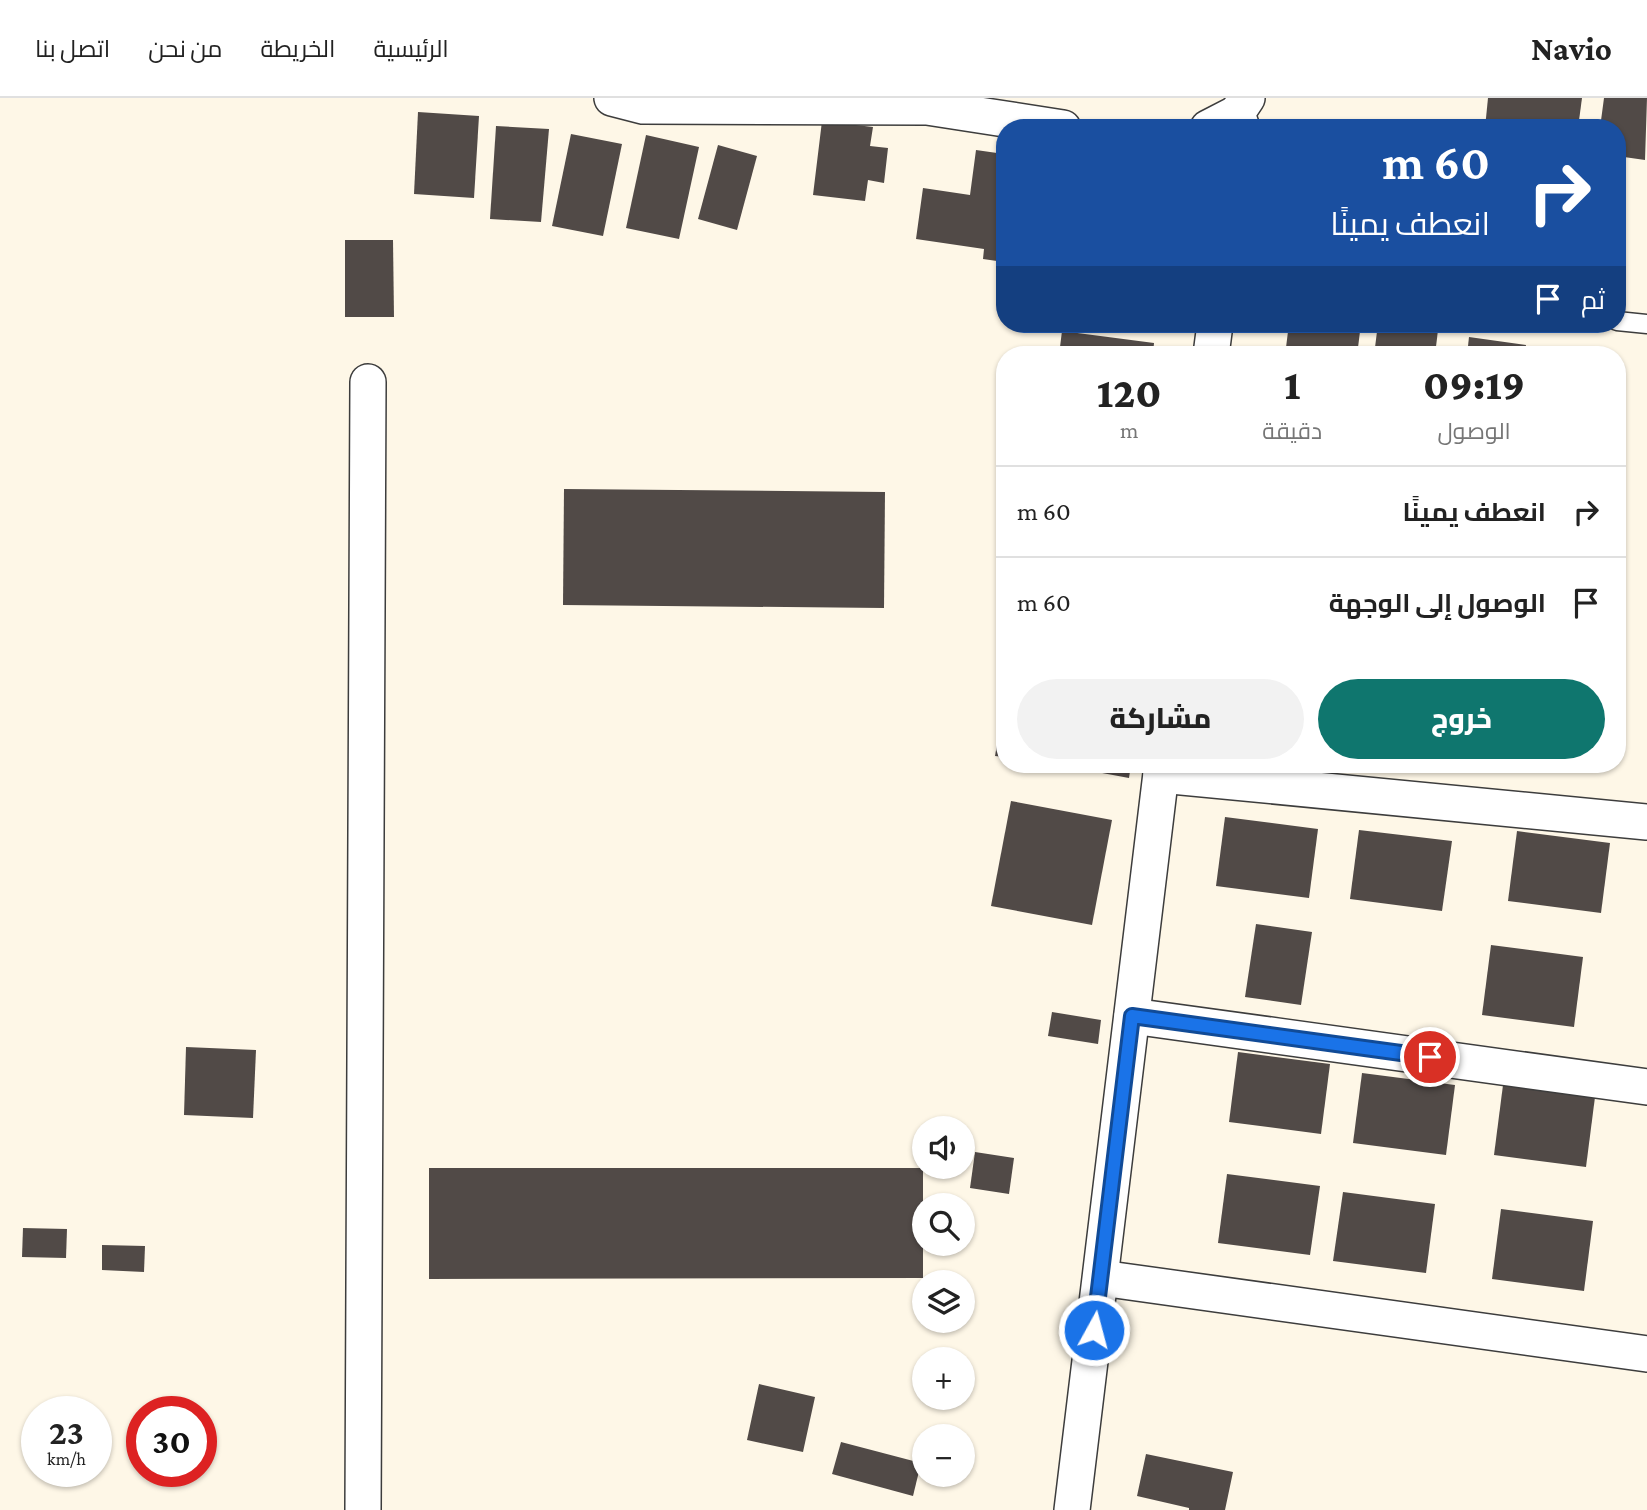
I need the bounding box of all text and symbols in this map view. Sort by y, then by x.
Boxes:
text: Navio [1531,30,1612,67]
text: اتصل بنا [35,35,110,62]
text: من نحن [148,35,223,62]
text: الخريطة [261,35,335,62]
text: الرئيسية [373,35,449,62]
text: 60 m [1383,135,1490,190]
icon: right [1514,147,1605,238]
text: انعطف يمينًا [1330,206,1490,242]
icon: arrive [1529,280,1567,318]
text: ثم [1581,286,1605,315]
text: 1 [1284,361,1300,408]
text: 09:19 [1423,361,1525,408]
text: 120 [1097,369,1162,416]
text: m [1120,417,1138,443]
text: دقيقة [1262,418,1322,444]
text: الوصول [1437,418,1511,444]
icon: right [1567,493,1605,531]
text: 60 m [1017,497,1071,526]
text: انعطف يمينًا [1402,498,1546,527]
icon: arrive [1567,584,1605,622]
text: 60 m [1017,588,1071,617]
text: الوصول إلى الوجهة [1329,589,1546,618]
button: مشاركة [1017,679,1304,759]
button: خروج [1318,679,1605,759]
pin [1400,1027,1460,1087]
icon: arrive [1411,1038,1449,1076]
map controls [912,1116,975,1487]
button: sound [912,1116,975,1179]
button: search [912,1193,975,1256]
button: layers [912,1270,975,1333]
position arrow [1057,1293,1131,1367]
button: + [912,1347,975,1410]
speed limit sign: 30 [126,1396,217,1487]
text: 23 [49,1413,84,1452]
button: − [912,1424,975,1487]
text: km/h [47,1449,86,1469]

